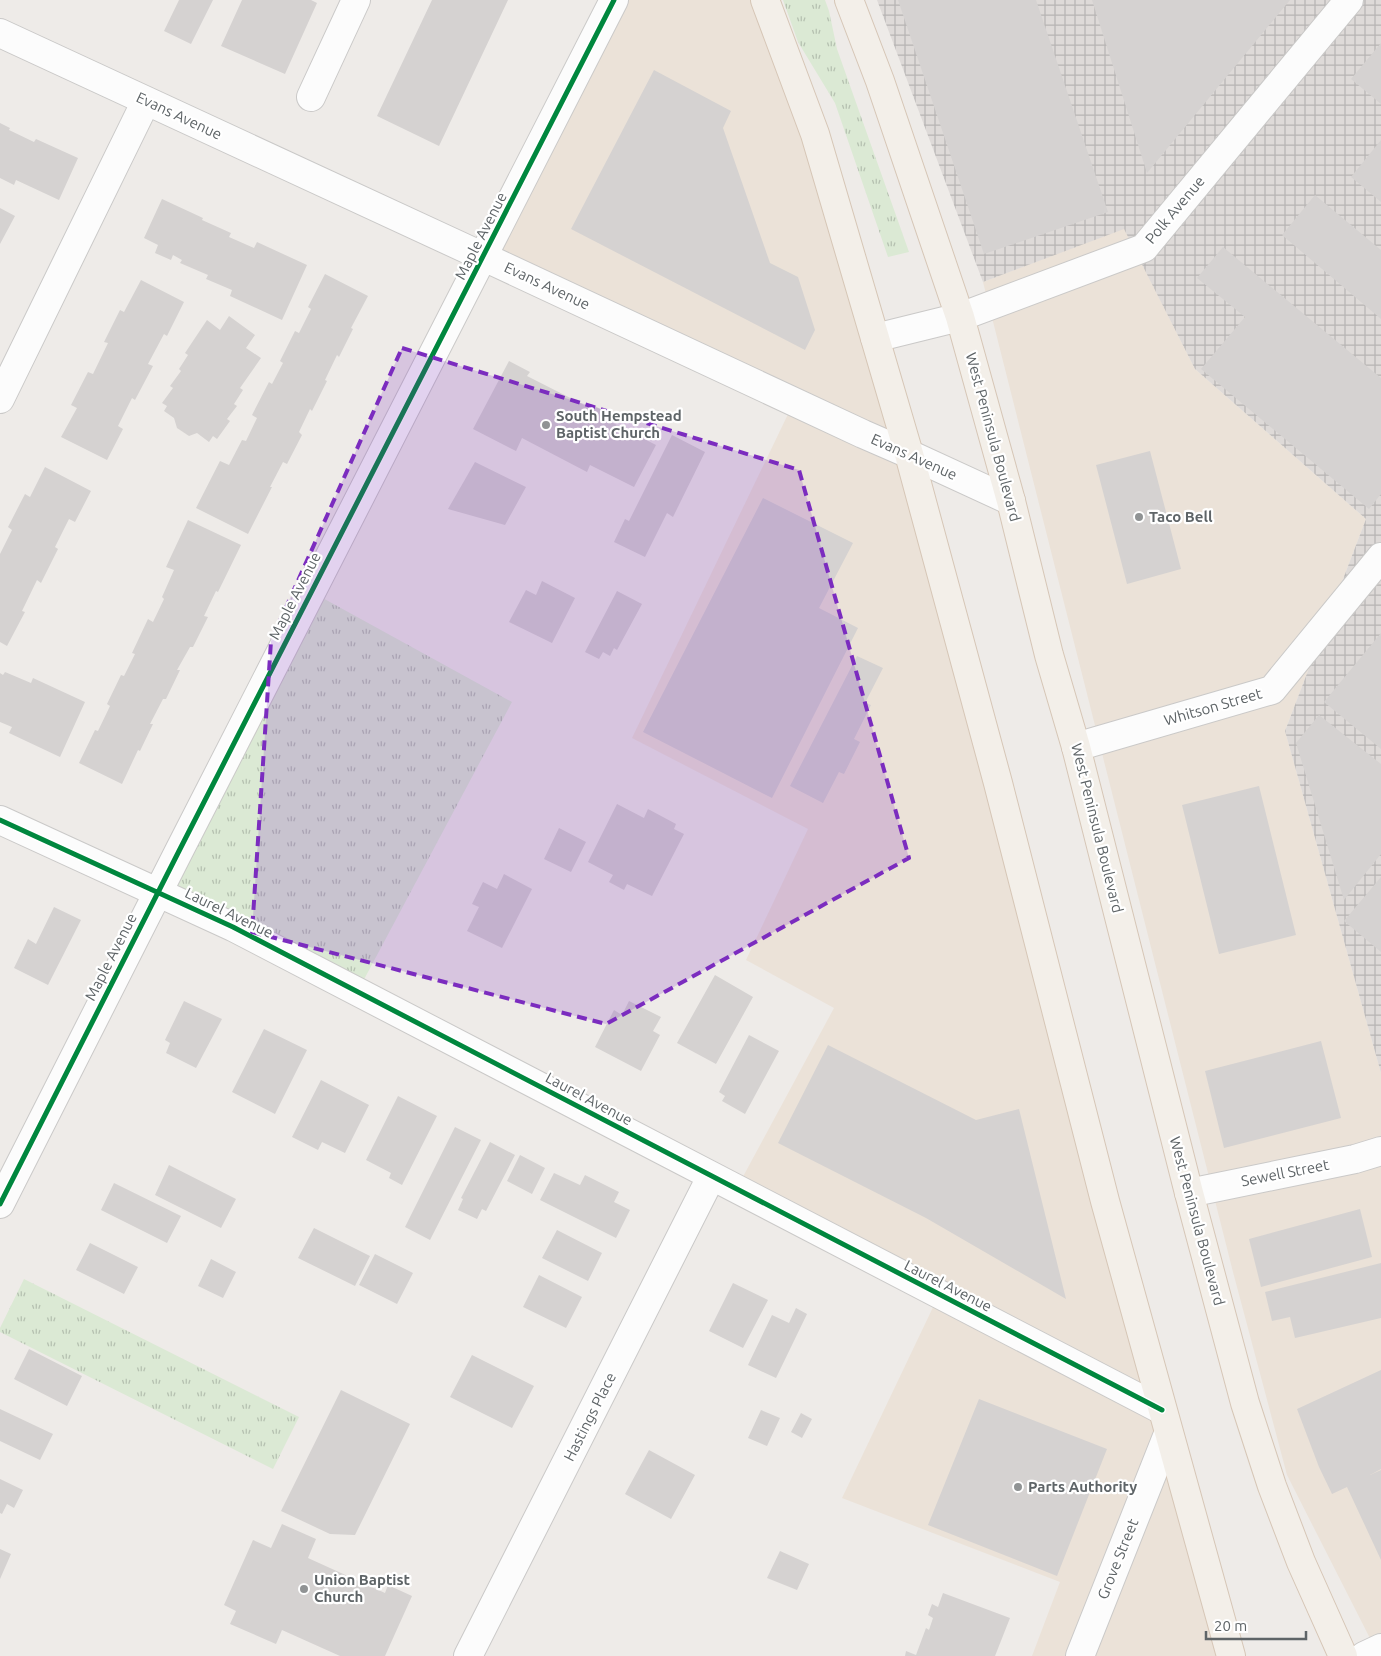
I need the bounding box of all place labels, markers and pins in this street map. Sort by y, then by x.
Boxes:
place label: South Hempstead Baptist Church [556,407,682,441]
marker: South Hempstead Baptist Church [540,419,552,431]
place label: Taco Bell [1149,508,1213,525]
marker: Taco Bell [1133,511,1145,523]
place label: Parts Authority [1028,1478,1137,1495]
marker: Parts Authority [1012,1481,1024,1493]
place label: Union Baptist Church [314,1571,411,1605]
marker: Union Baptist Church [298,1583,310,1595]

